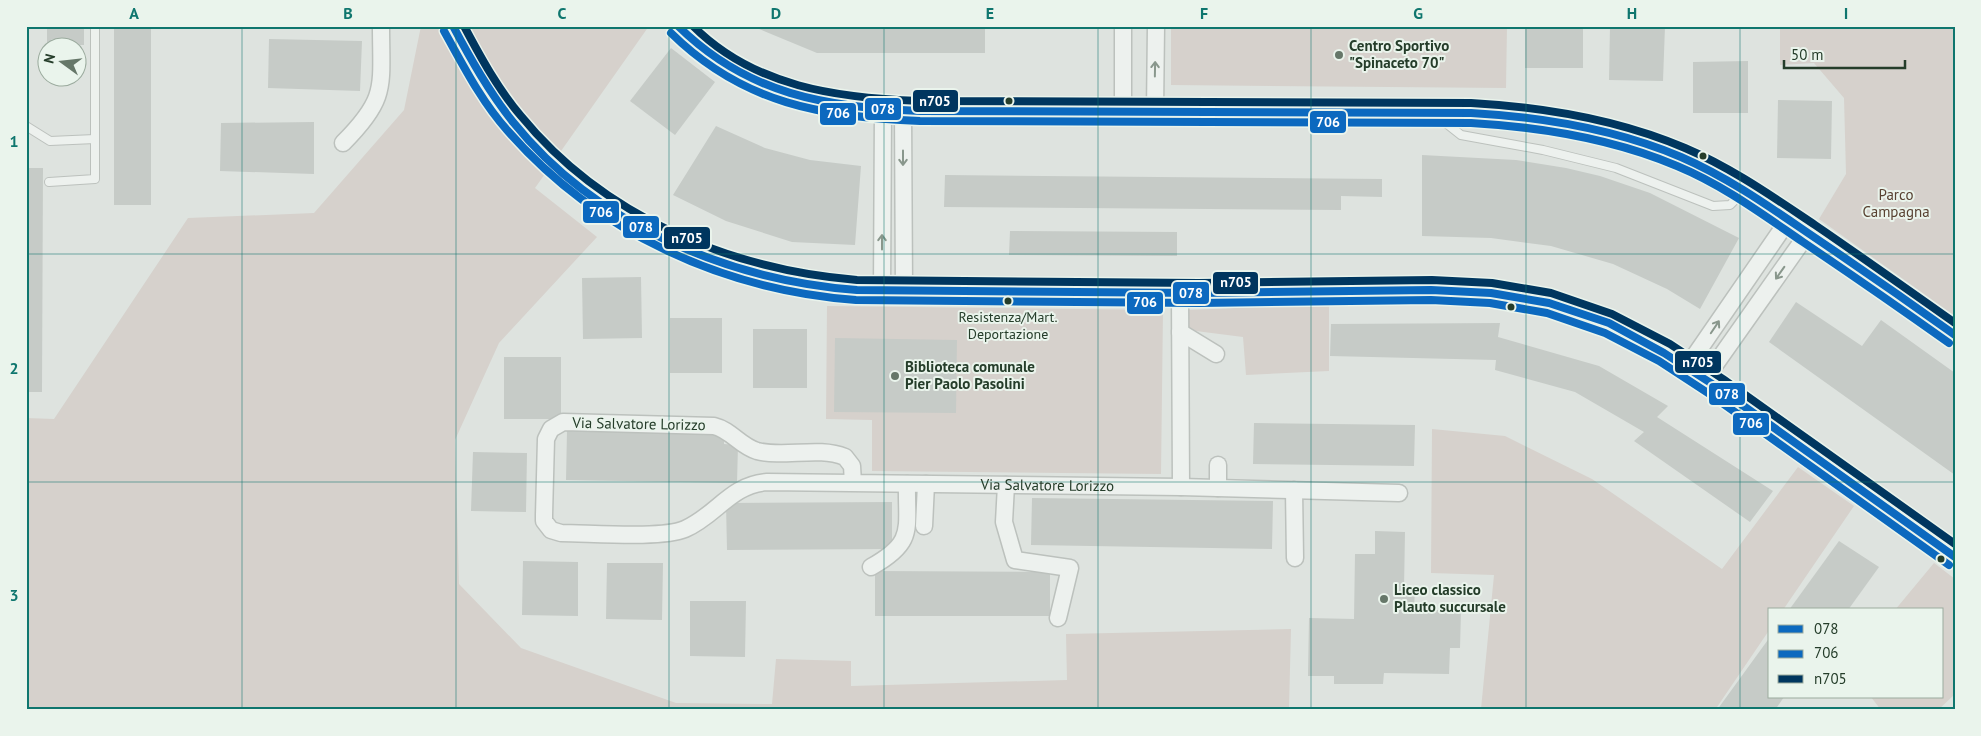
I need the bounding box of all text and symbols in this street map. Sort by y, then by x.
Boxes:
text: A [129,3,139,23]
text: B [343,3,353,23]
text: C [558,3,567,23]
text: D [771,3,781,23]
text: E [986,3,994,23]
text: F [1200,3,1208,23]
text: G [1413,3,1423,23]
text: H [1627,3,1637,23]
text: I [1844,3,1848,23]
place label: Centro Sportivo "Spinaceto 70" [1349,36,1449,72]
north arrow [38,38,88,88]
scale bar [1784,38,1905,70]
text: 50 m [1791,45,1824,64]
marker: Centro Sportivo "Spinaceto 70" [1333,49,1345,61]
text: N [40,52,59,65]
one-way arrow [1150,61,1160,78]
line badge: n705 [912,89,959,113]
text: n705 [919,92,951,110]
unlabelled marker [1004,96,1014,106]
line badge: 078 [864,97,902,121]
text: 078 [871,100,895,118]
line badge: 706 [819,102,857,126]
text: 706 [826,104,850,122]
line badge: 706 [1309,110,1347,134]
text: 706 [1316,113,1340,131]
text: 1 [9,131,19,151]
one-way arrow [898,150,908,166]
unlabelled marker [1698,151,1708,161]
park label: Parco Campagna [1862,185,1930,221]
line badge: 706 [582,200,620,224]
text: 706 [589,203,613,221]
line badge: 078 [622,215,660,239]
text: 078 [629,218,653,236]
line badge: n705 [663,226,711,250]
text: n705 [671,229,703,247]
one-way arrow [877,234,887,250]
one-way arrow [1775,265,1785,279]
line badge: n705 [1212,271,1259,295]
text: n705 [1220,273,1252,291]
line badge: 078 [1172,281,1210,305]
text: 078 [1179,284,1203,302]
line badge: 706 [1126,291,1164,315]
text: 706 [1133,293,1157,311]
marker: Resistenza/Mart. Deportazione [1003,296,1013,306]
unlabelled marker [1506,302,1516,312]
place label: Resistenza/Mart. Deportazione [959,308,1058,343]
one-way arrow [1710,320,1720,334]
line badge: n705 [1674,350,1722,374]
text: n705 [1682,353,1714,371]
place label: Biblioteca comunale Pier Paolo Pasolini [905,357,1035,393]
text: 2 [9,358,19,378]
marker: Biblioteca comunale Pier Paolo Pasolini [889,370,901,382]
line badge: 078 [1708,382,1746,406]
text: 078 [1715,385,1739,403]
line badge: 706 [1732,412,1770,436]
street label: Via Salvatore Lorizzo [571,413,706,434]
text: 706 [1739,414,1763,432]
street label: Via Salvatore Lorizzo [979,475,1114,495]
unlabelled marker [1936,554,1946,564]
place label: Liceo classico Plauto succursale [1394,580,1506,616]
text: 3 [9,585,19,605]
marker: Liceo classico Plauto succursale [1378,593,1390,605]
legend [1768,608,1944,698]
text: 078 [1814,619,1839,638]
text: 706 [1814,643,1839,662]
text: n705 [1814,669,1847,688]

